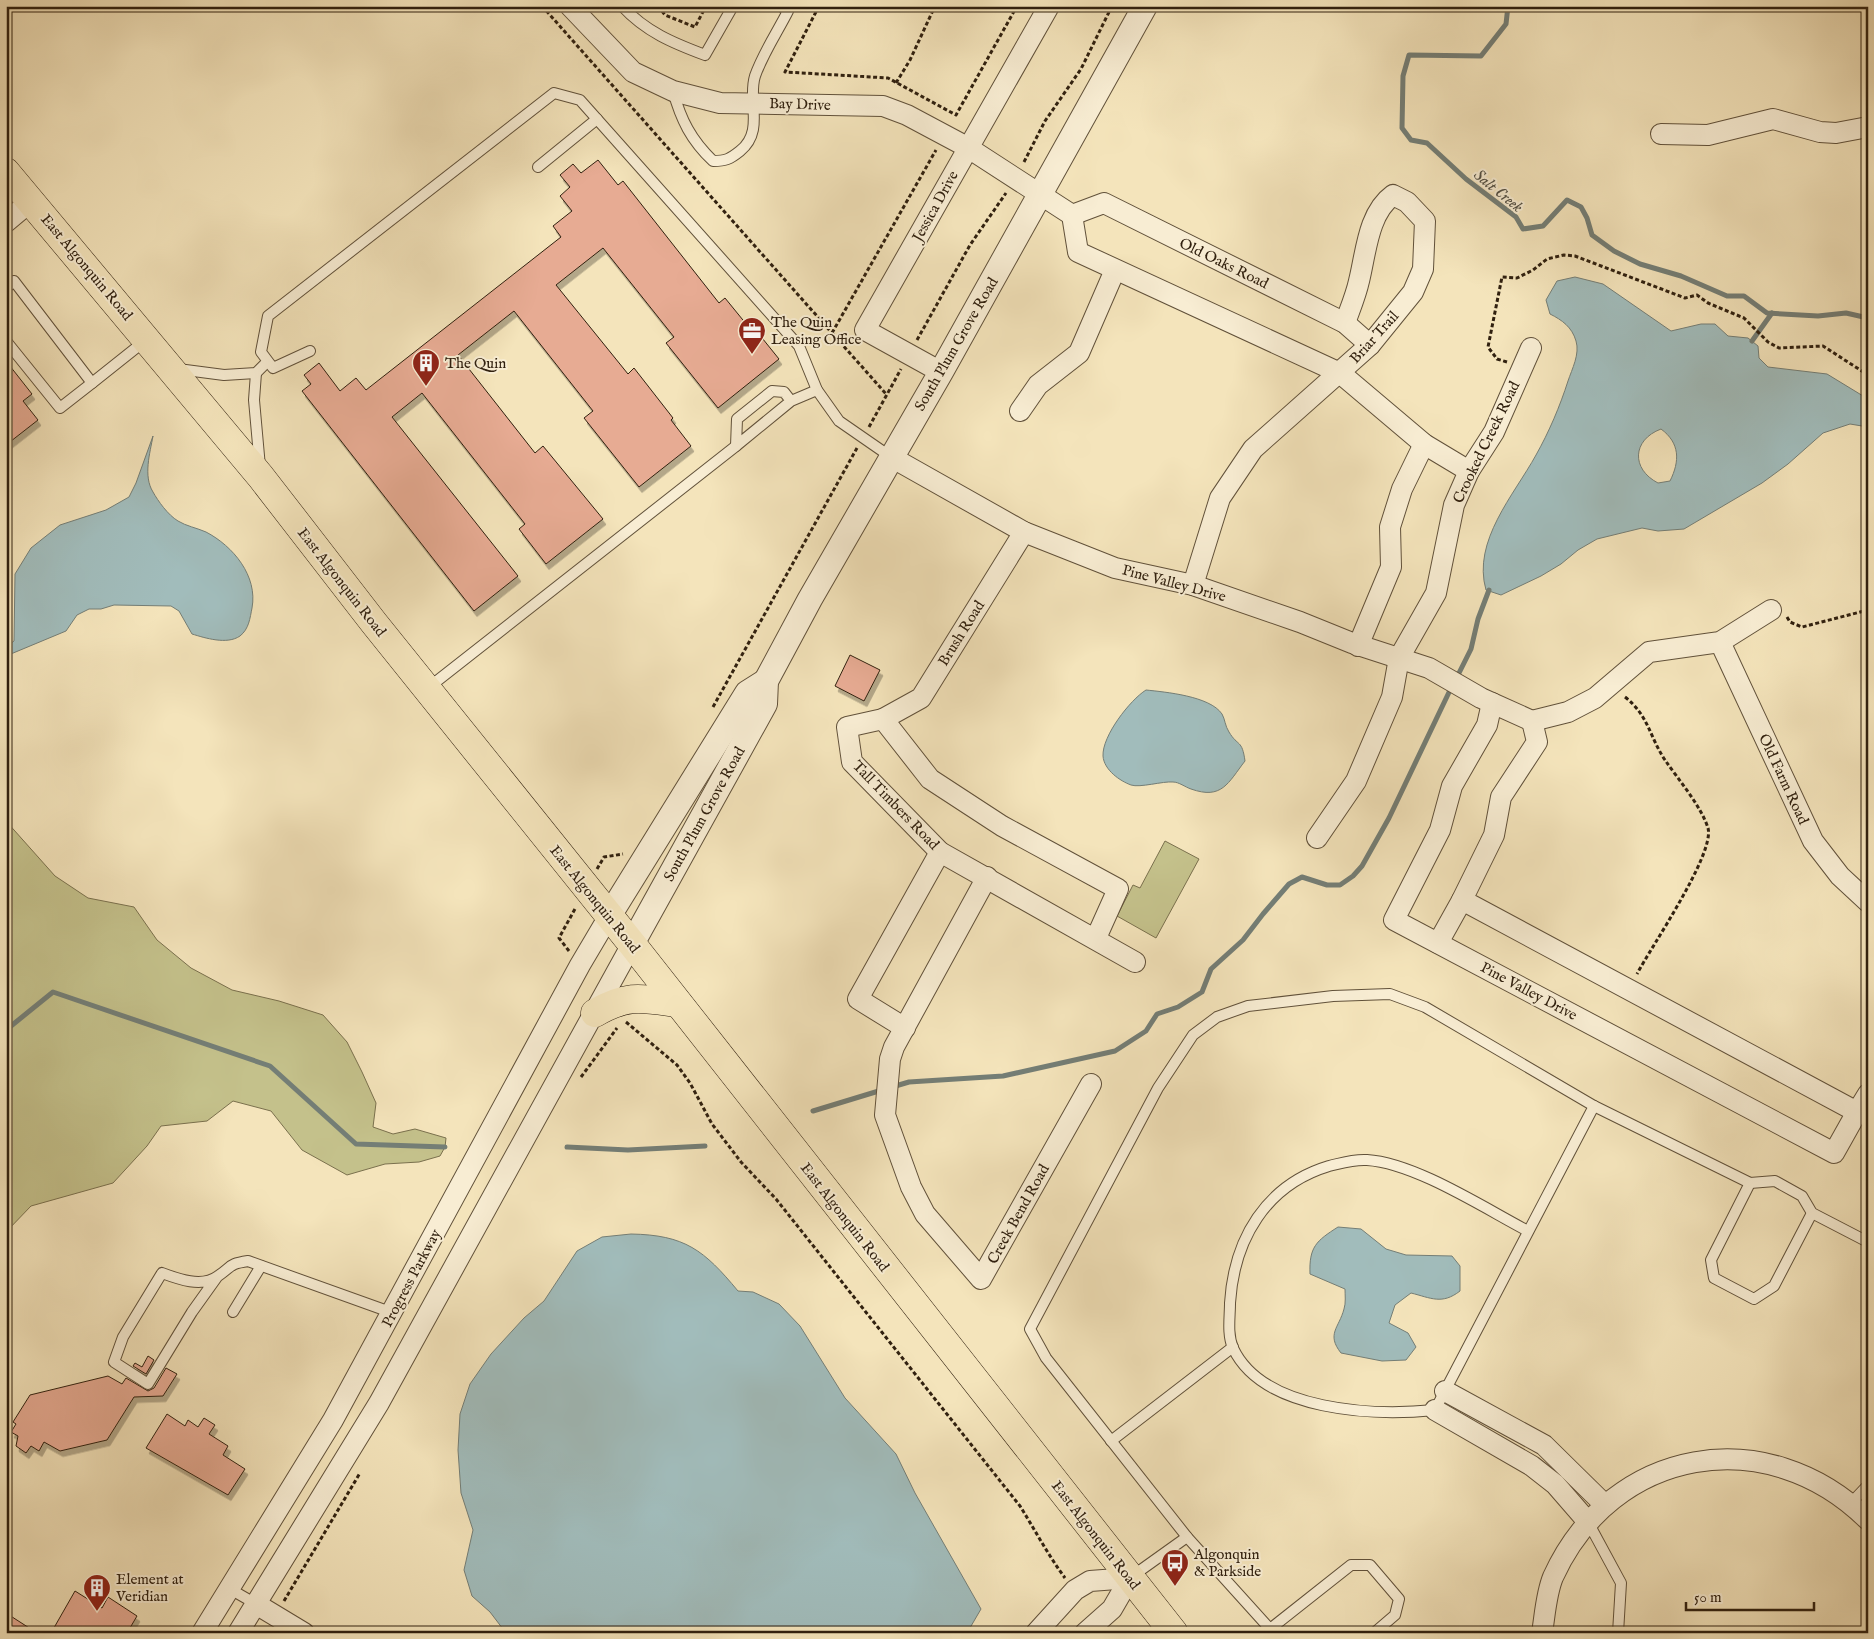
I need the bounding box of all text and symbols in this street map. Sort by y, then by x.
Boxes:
street label: Bay Drive [769,94,831,115]
water label: Salt Creek [1469,166,1527,218]
street label: Jessica Drive [907,167,963,247]
street label: East Algonquin Road [36,210,137,325]
street label: Old Oaks Road [1176,234,1272,294]
street label: South Plum Grove Road [910,273,1003,414]
street label: Briar Trail [1346,306,1404,368]
place label: The Quin Leasing Office [771,313,861,349]
office icon: The Quin Leasing Office [737,316,767,355]
building icon: The Quin [411,348,441,387]
place label: The Quin [445,354,506,373]
street label: Crooked Creek Road [1449,377,1525,506]
street label: East Algonquin Road [293,524,391,641]
street label: Pine Valley Drive [1120,560,1228,607]
street label: Brush Road [934,596,990,670]
street label: Old Farm Road [1754,731,1813,828]
street label: South Plum Grove Road [659,743,750,885]
street label: Tall Timbers Road [848,757,944,855]
street label: East Algonquin Road [545,842,645,958]
street label: Pine Valley Drive [1477,958,1580,1025]
street label: East Algonquin Road [796,1159,894,1276]
street label: Creek Bend Road [983,1160,1054,1267]
street label: Progress Parkway [378,1225,446,1331]
street label: East Algonquin Road [1047,1477,1145,1594]
place label: Algonquin & Parkside [1193,1545,1261,1581]
bus stop icon: Algonquin & Parkside [1160,1548,1190,1587]
place label: Element at Veridian [115,1570,184,1606]
building icon: Element at Veridian [82,1573,112,1612]
scale bar [1686,1579,1814,1611]
text: 50 m [1694,1588,1722,1607]

